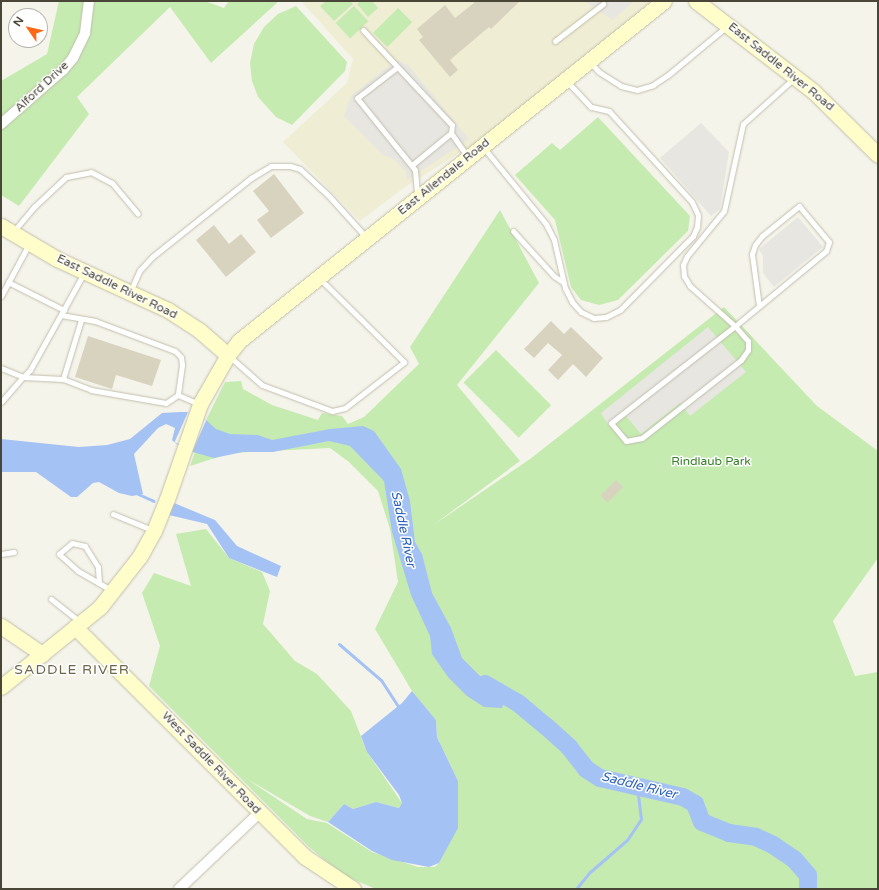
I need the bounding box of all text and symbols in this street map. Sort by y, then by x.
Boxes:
north arrow [8,8,48,48]
text: N [11,14,26,29]
street label: East Saddle River Road [725,20,837,114]
street label: Alford Drive [12,59,72,115]
street label: East Allendale Road [395,136,493,218]
street label: East Saddle River Road [54,252,180,322]
park label: Rindlaub Park [671,455,751,469]
water label: Saddle River [387,490,419,568]
district label: SADDLE RIVER [14,662,130,678]
street label: West Saddle River Road [158,709,264,817]
water label: Saddle River [600,769,678,803]

